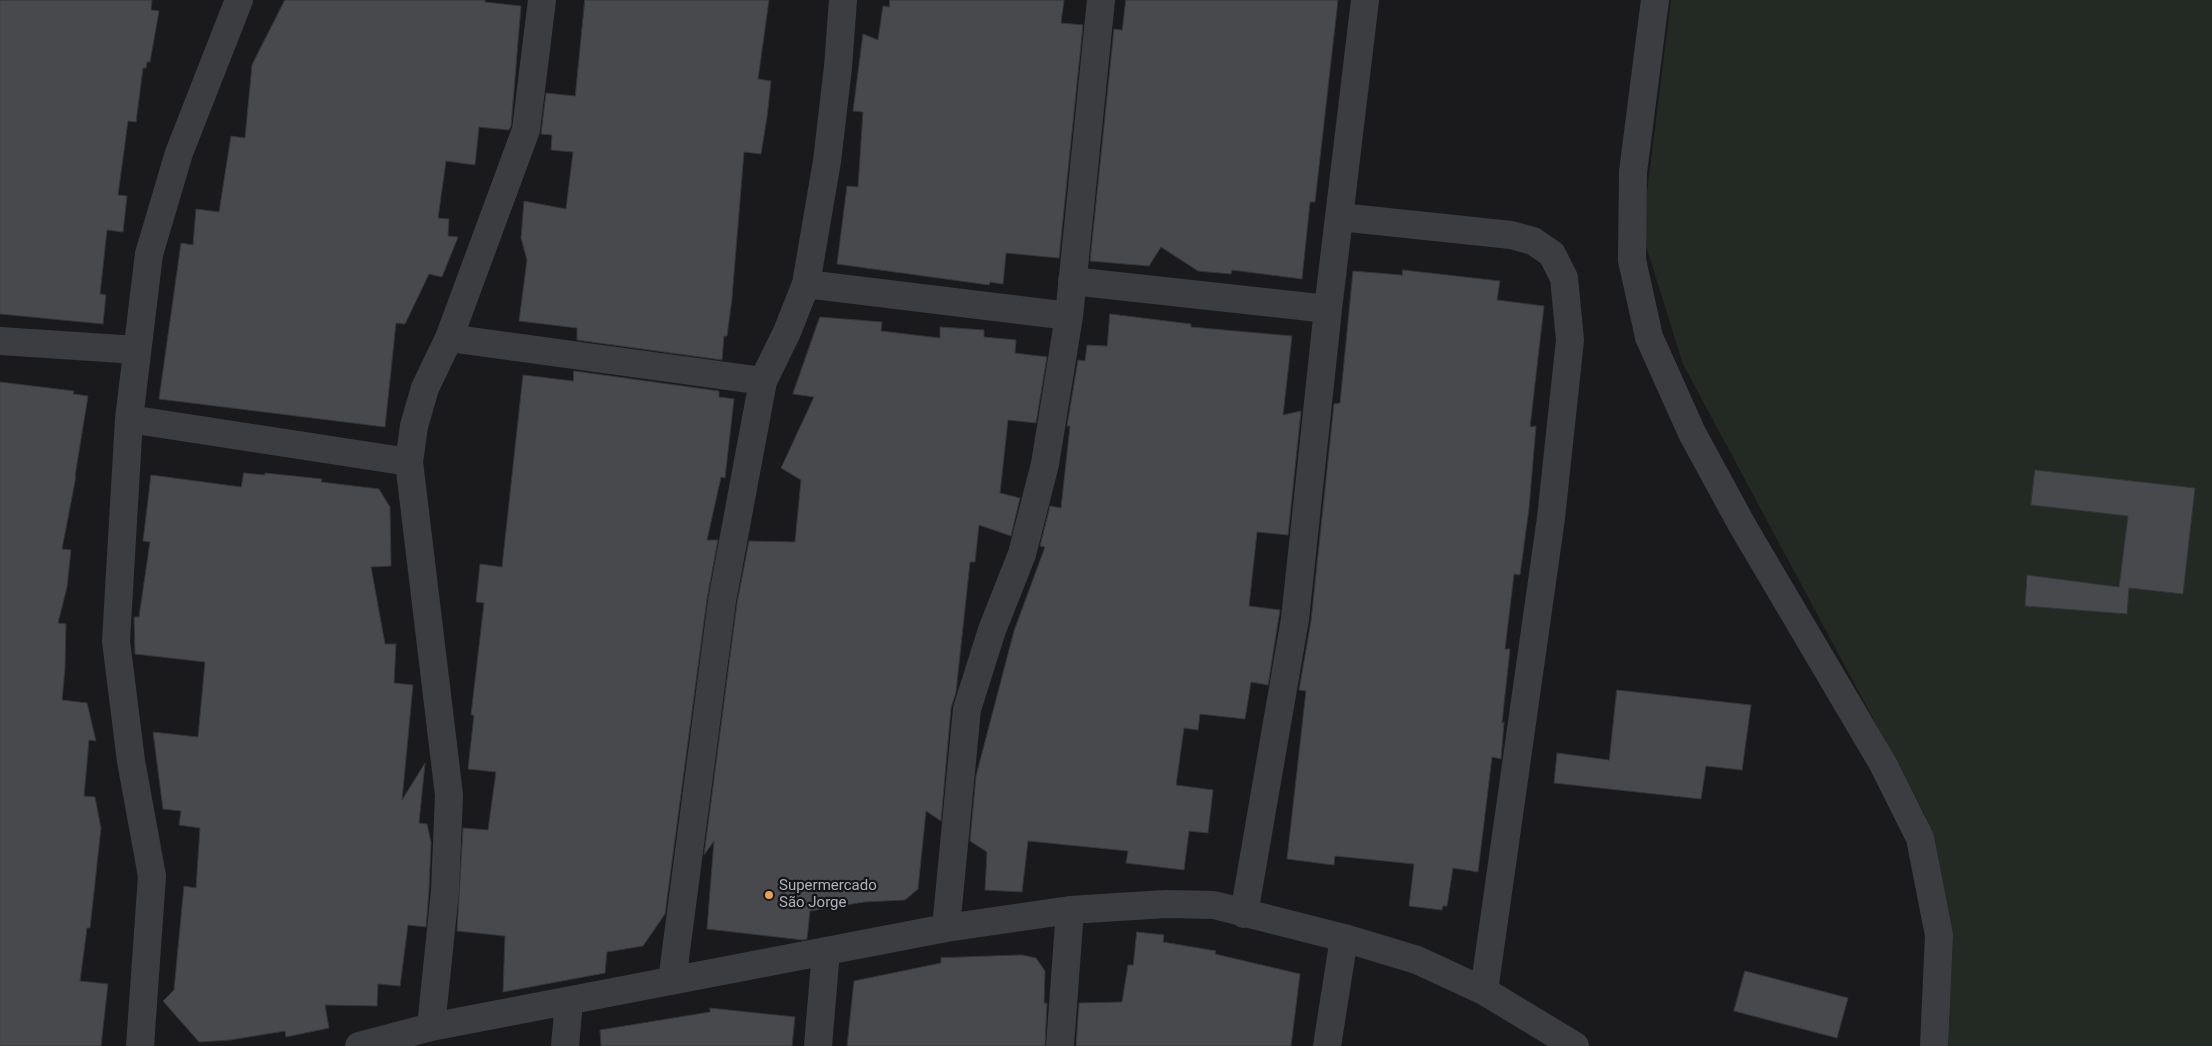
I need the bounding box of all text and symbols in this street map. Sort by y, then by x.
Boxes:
place label: Supermercado São Jorge [779,877,877,912]
marker: Supermercado São Jorge [763,889,775,901]

